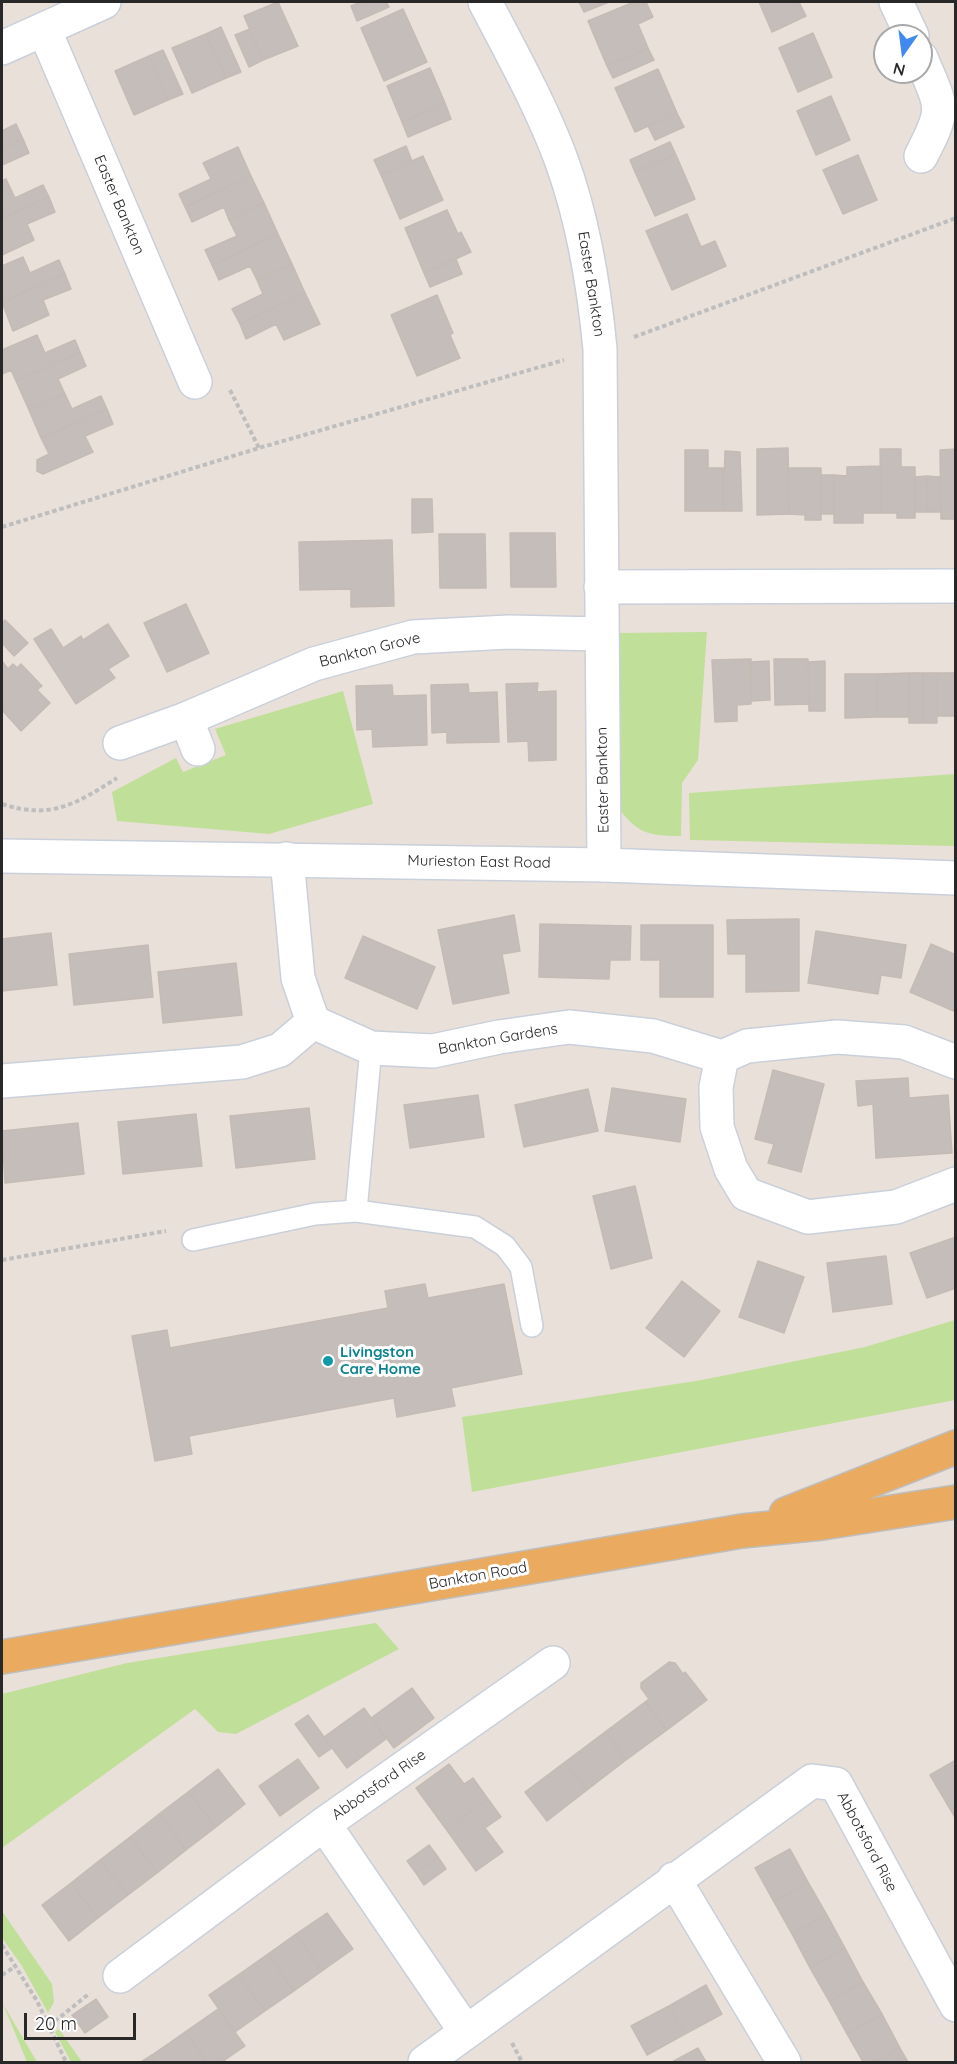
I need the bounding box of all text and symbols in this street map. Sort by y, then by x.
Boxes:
north arrow [873,24,933,84]
text: N [891,58,907,81]
street label: Easter Bankton [90,153,148,257]
street label: Easter Bankton [574,230,608,338]
street label: Bankton Grove [318,629,422,671]
street label: Easter Bankton [593,727,613,833]
street label: Murieston East Road [407,852,551,872]
street label: Bankton Gardens [437,1020,559,1058]
place label: Livingston Care Home [340,1343,421,1378]
marker: Livingston Care Home [321,1354,335,1368]
street label: Bankton Road [427,1558,529,1594]
street label: Abbotsford Rise [329,1746,429,1824]
street label: Abbotsford Rise [833,1789,901,1895]
scale bar [27,2001,140,2039]
text: 20 m [35,2012,77,2035]

